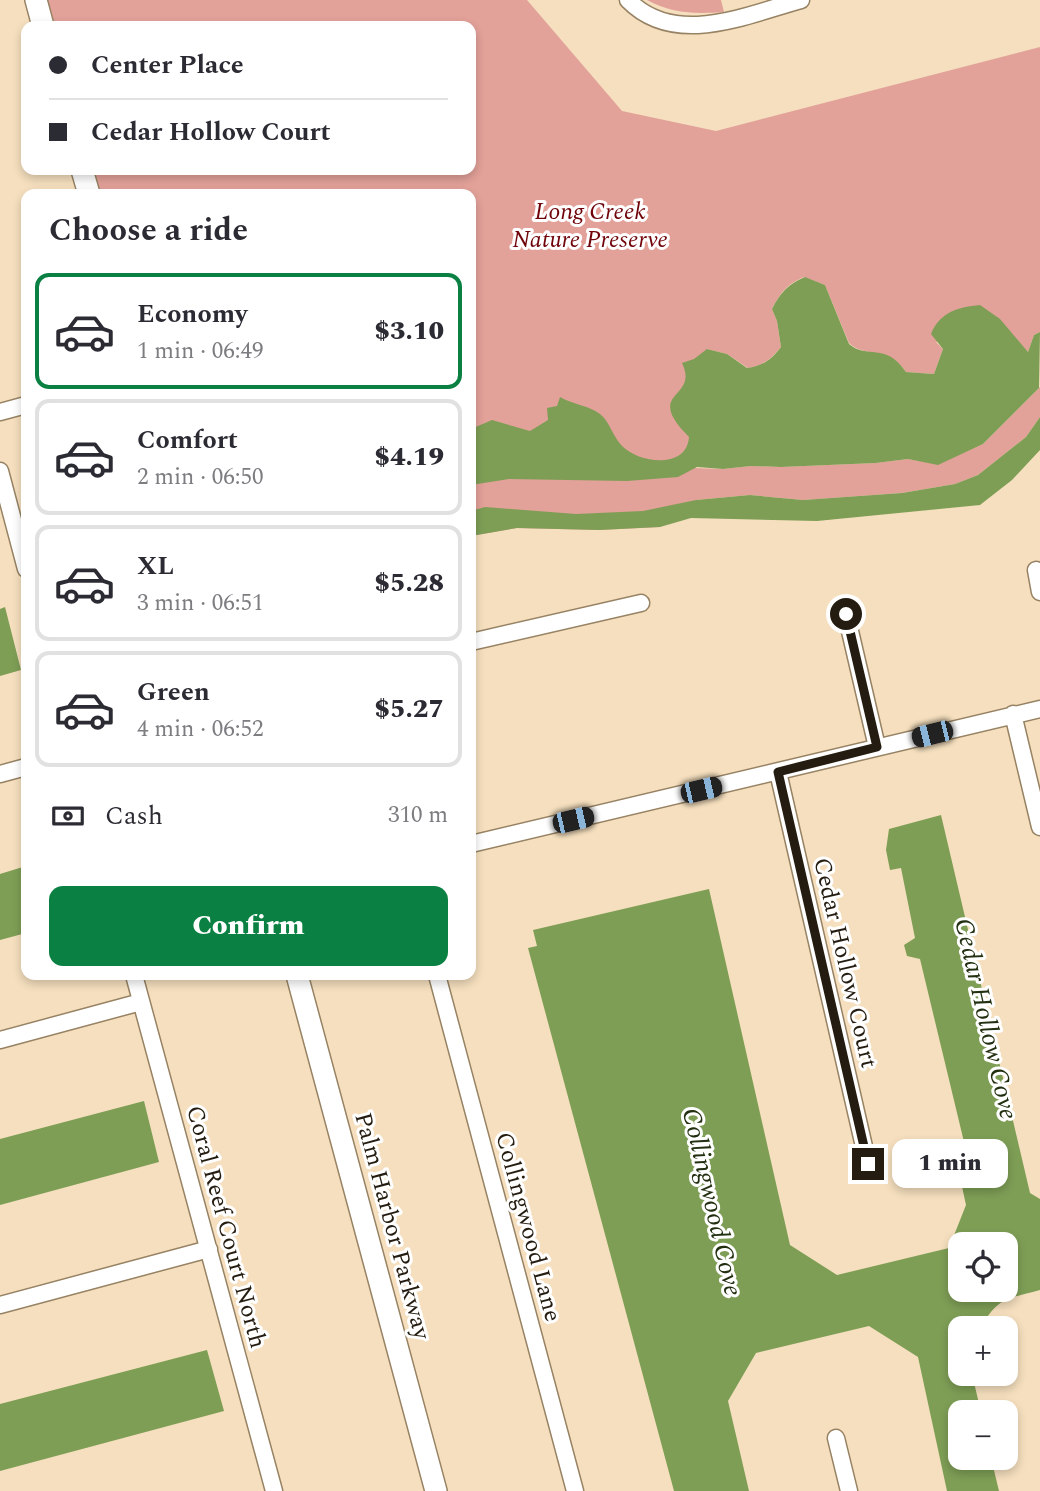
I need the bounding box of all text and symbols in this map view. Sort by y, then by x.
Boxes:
text: Center Place [91,45,244,85]
text: Cedar Hollow Court [91,112,331,152]
park label: Long Creek Nature Preserve [512,194,668,258]
text: Choose a ride [49,206,248,255]
text: Economy [137,294,247,334]
icon: car [53,300,116,363]
text: $3.10 [374,311,444,351]
text: 1 min · 06:49 [137,334,264,369]
text: Comfort [137,420,238,460]
icon: car [53,426,116,489]
text: $4.19 [374,437,444,477]
text: 2 min · 06:50 [137,460,264,495]
text: XL [137,546,174,586]
icon: car [53,552,116,615]
text: $5.28 [374,563,444,603]
text: 3 min · 06:51 [137,586,264,621]
route start [830,598,862,630]
text: Green [137,672,210,712]
icon: car [53,678,116,741]
text: $5.27 [374,689,444,729]
text: 4 min · 06:52 [137,712,264,747]
car [910,719,955,749]
car [679,775,724,805]
text: Cash [105,796,163,836]
icon: cash [49,797,87,835]
text: 310 m [388,798,448,833]
car [551,805,596,835]
street label: Cedar Hollow Court [803,854,887,1072]
button: Confirm [49,886,448,966]
water label: Cedar Hollow Cove [943,914,1029,1124]
street label: Coral Reef Court North [176,1102,276,1352]
water label: Collingwood Cove [671,1104,753,1300]
street label: Palm Harbor Parkway [344,1109,440,1345]
street label: Collingwood Lane [485,1128,571,1326]
callout: 1 min [892,1140,1008,1188]
text: 1 min [918,1146,982,1181]
route end [852,1148,884,1180]
map controls [948,1232,1018,1470]
button: locate [948,1232,1018,1302]
button: + [948,1316,1018,1386]
button: − [948,1400,1018,1470]

